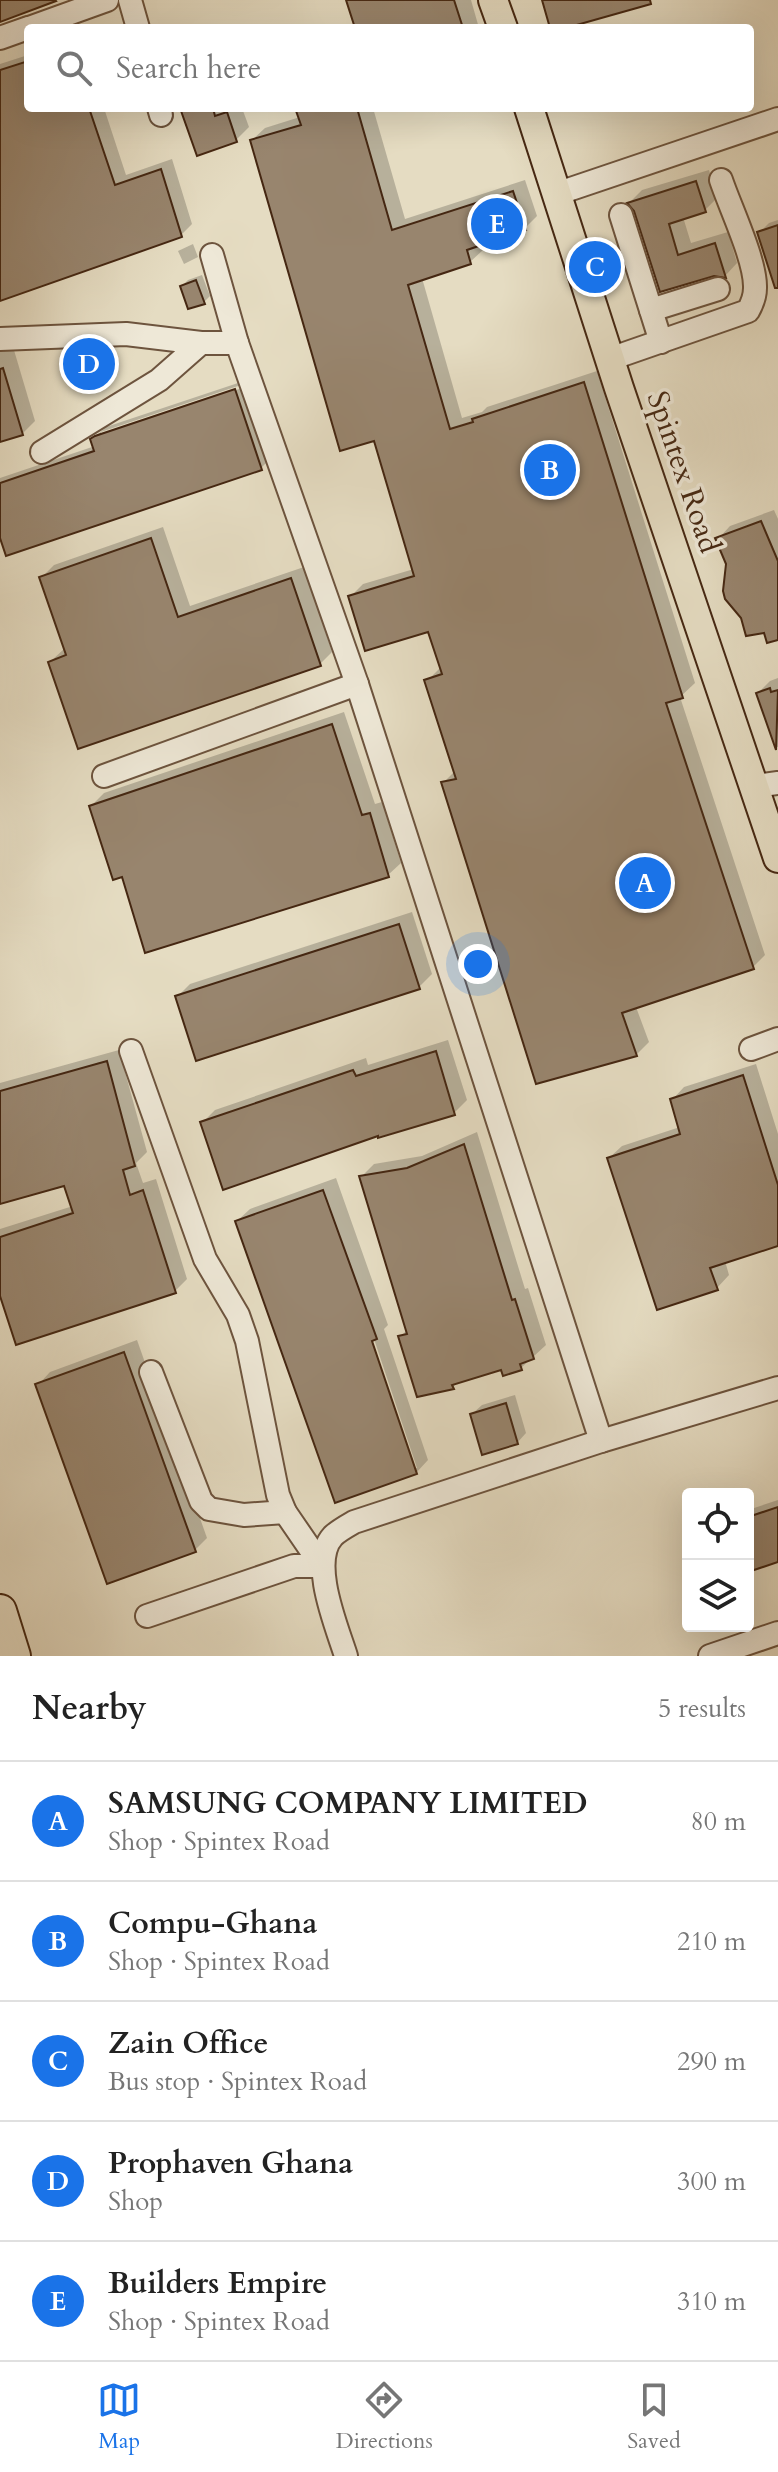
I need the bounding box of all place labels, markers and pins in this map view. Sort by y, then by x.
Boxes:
pin: E [471,194,523,254]
pin: C [569,237,621,297]
pin: D [63,334,115,394]
pin: B [524,440,576,500]
pin: A [619,853,671,913]

